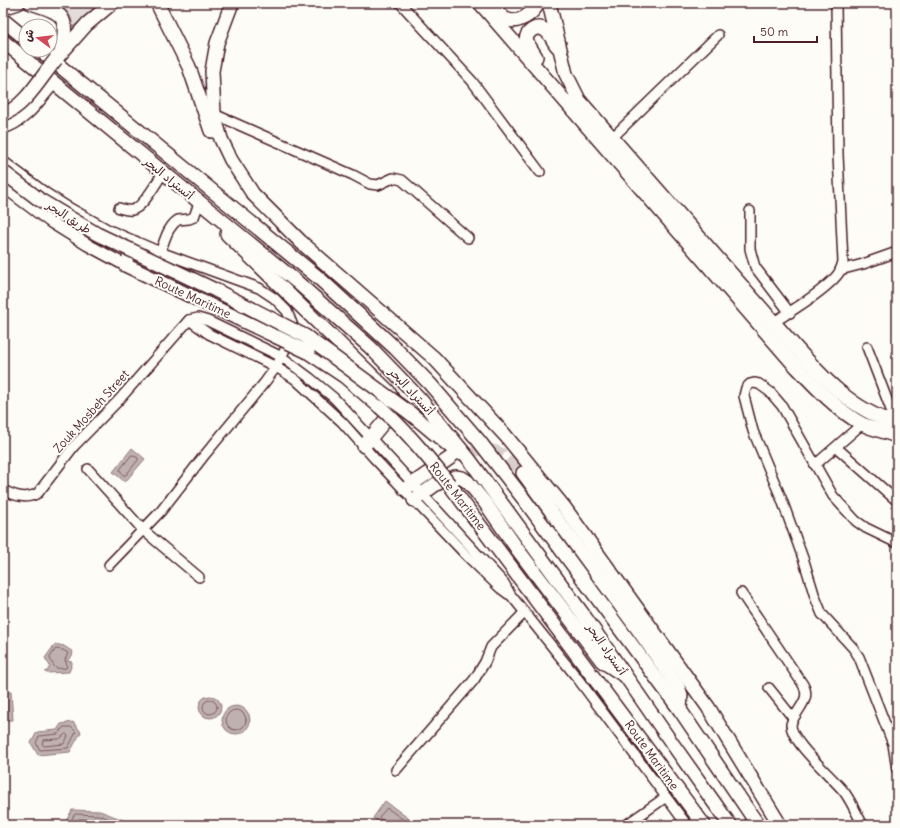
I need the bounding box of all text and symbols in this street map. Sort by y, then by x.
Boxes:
north arrow [18,18,58,58]
scale bar [754,18,817,44]
text: 50 m [760,24,789,39]
text: ش [20,28,37,43]
street label: أتستراد البحر [140,153,197,203]
street label: طريق البحر [42,196,94,238]
street label: Route Maritime [153,273,233,321]
street label: أتستراد البحر [385,363,438,419]
street label: Zouk Mosbeh Street [50,367,132,455]
street label: Route Maritime [427,459,489,533]
street label: أتستراد البحر [582,619,630,678]
street label: Route Maritime [622,717,682,793]

